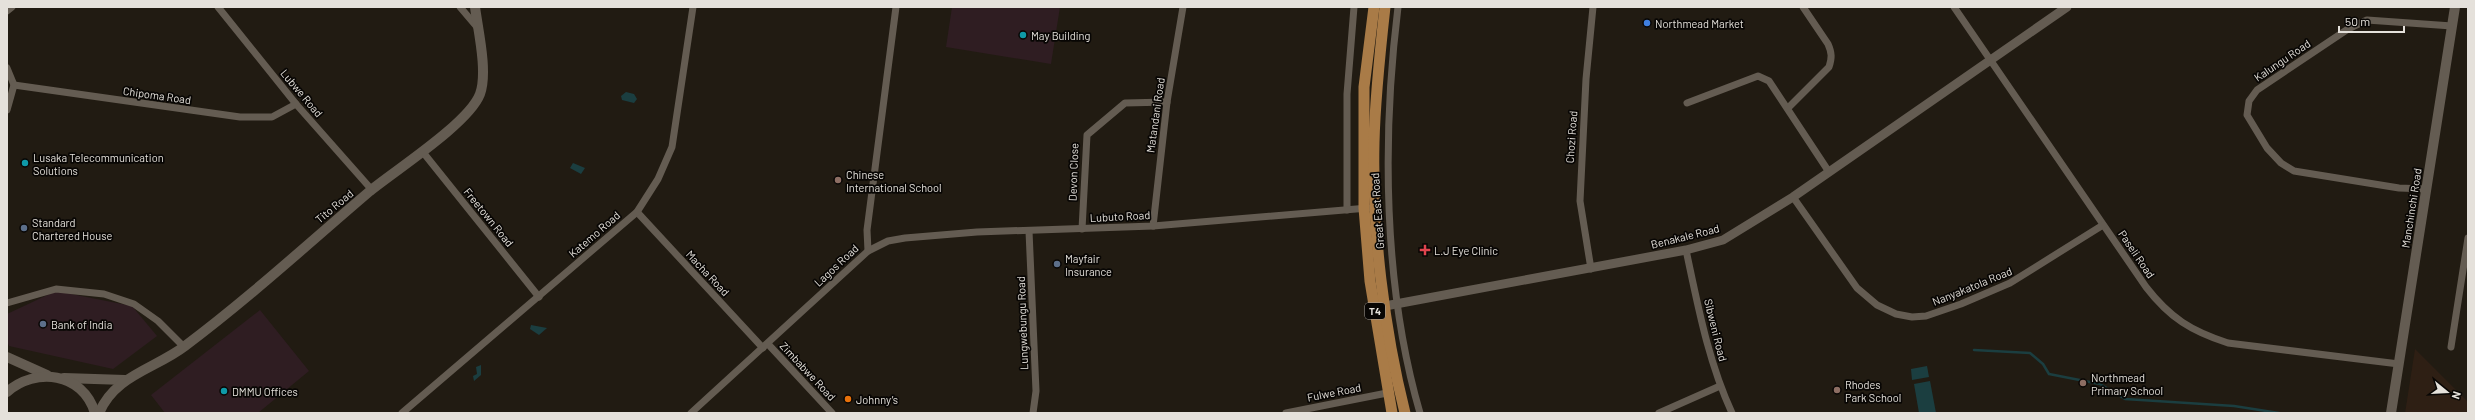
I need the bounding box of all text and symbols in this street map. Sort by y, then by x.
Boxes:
scale bar [2339,8,2404,34]
text: 50 m [2345,14,2370,28]
place label: Northmead Market [1655,17,1744,30]
marker: Northmead Market [1642,18,1652,28]
place label: May Building [1031,29,1090,42]
marker: May Building [1018,30,1028,40]
street label: Kalungu Road [2251,36,2313,84]
street label: Lubwe Road [278,67,326,119]
street label: Matandani Road [1143,77,1167,153]
street label: Chipoma Road [122,84,192,106]
street label: Chozi Road [1563,110,1579,164]
street label: Devon Close [1065,143,1081,201]
place label: Lusaka Telecommunication Solutions [33,151,164,177]
marker: Lusaka Telecommunication Solutions [20,158,30,168]
street label: Manchinchi Road [2398,167,2424,249]
place label: Chinese International School [846,168,942,194]
street label: Great East Road [1368,172,1386,250]
marker: Chinese International School [833,175,843,185]
street label: Freetown Road [461,185,517,249]
street label: Tito Road [312,186,356,226]
street label: Katemo Road [566,208,622,260]
street label: Lubuto Road [1089,208,1151,224]
place label: Standard Chartered House [32,216,112,242]
street label: Benakale Road [1649,221,1721,251]
marker: Standard Chartered House [19,223,29,233]
street label: Paseli Road [2116,228,2158,280]
street label: Lagos Road [811,241,861,289]
marker: L.J Eye Clinic [1419,244,1431,256]
place label: L.J Eye Clinic [1434,244,1498,257]
street label: Macha Road [684,248,732,298]
place label: Mayfair Insurance [1065,252,1112,278]
marker: Mayfair Insurance [1052,259,1062,269]
street label: Nanyakatola Road [1930,264,2014,308]
street label: Lungwebungu Road [1014,276,1030,370]
street label: Sibweni Road [1702,297,1730,363]
road number: T4 [1365,303,1385,319]
place label: Bank of India [51,318,112,331]
marker: Bank of India [38,319,48,329]
street label: Zimbabwe Road [777,339,839,403]
place label: Northmead Primary School [2091,371,2163,397]
north arrow [2427,372,2467,412]
place label: Rhodes Park School [1845,378,1901,404]
marker: Northmead Primary School [2078,378,2088,388]
street label: Fulwe Road [1306,380,1362,404]
place label: DMMU Offices [232,385,298,398]
marker: Rhodes Park School [1832,385,1842,395]
marker: DMMU Offices [219,386,229,396]
text: N [2450,390,2464,401]
place label: Johnny’s [856,393,898,406]
marker: Johnny’s [843,394,853,404]

